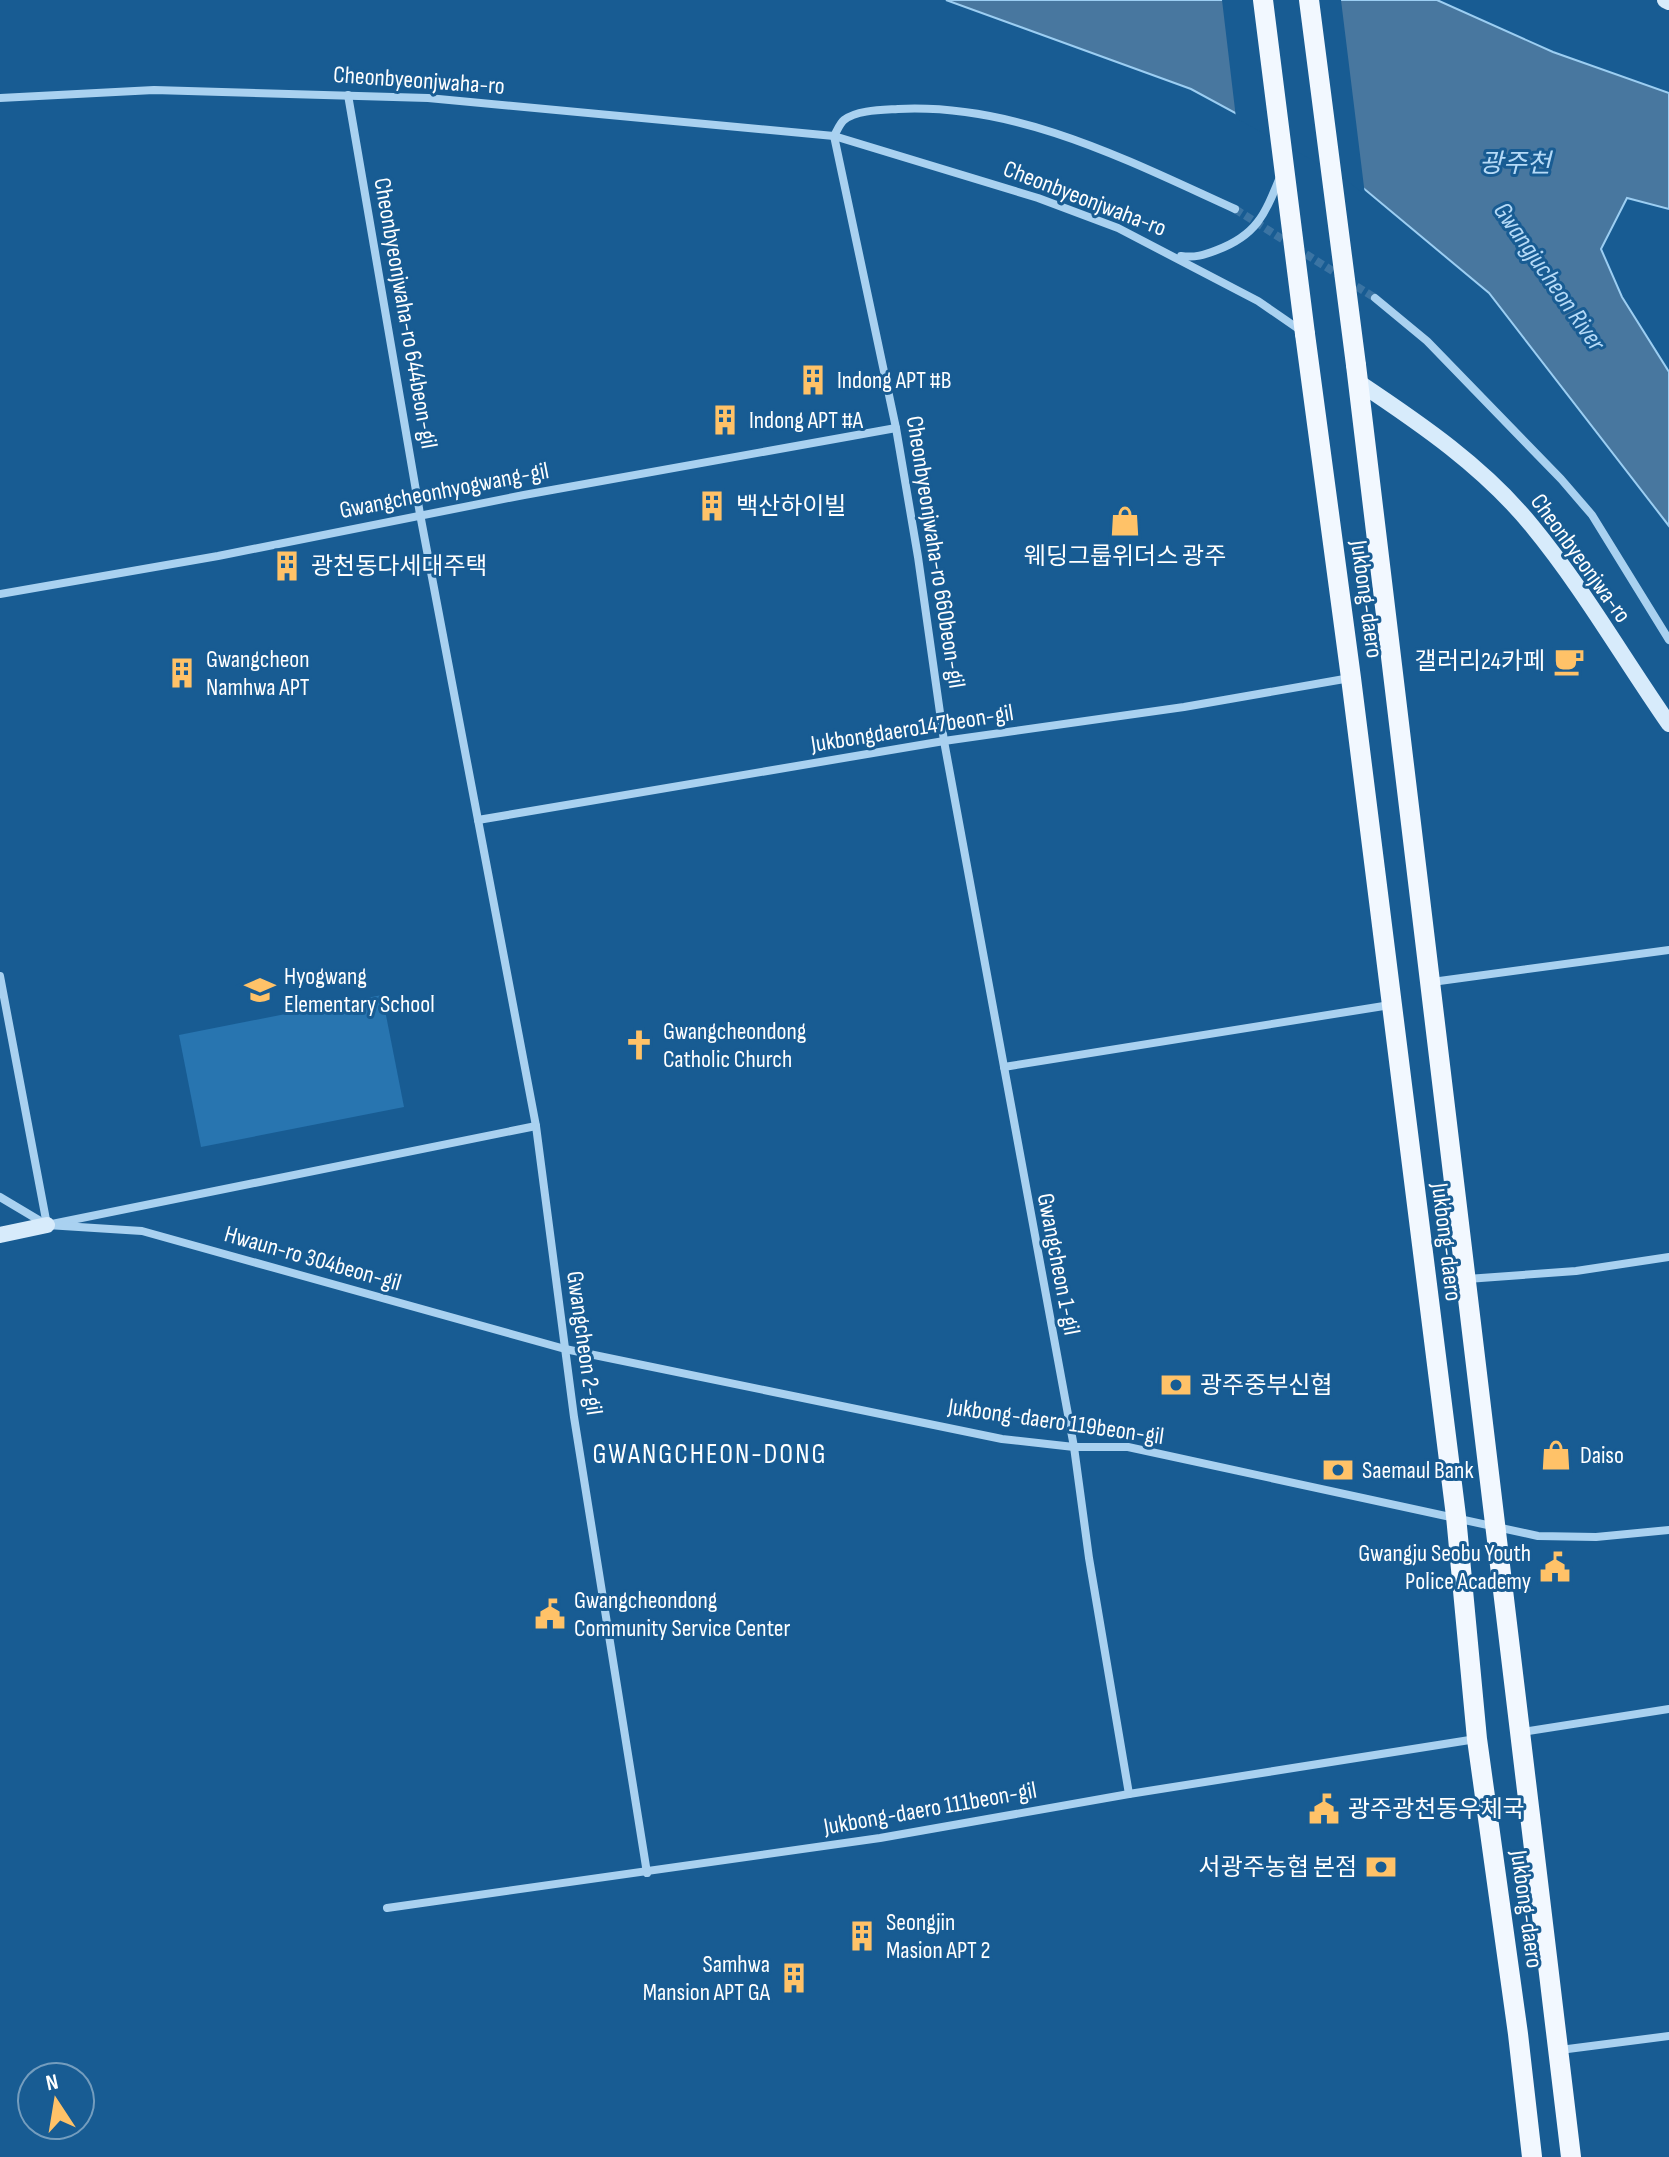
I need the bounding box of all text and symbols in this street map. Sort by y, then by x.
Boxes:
street label: Cheonbyeonjwaha-ro [332,60,506,101]
water label: 광주천 [1479,149,1554,180]
street label: Cheonbyeonjwaha-ro [999,154,1170,243]
street label: Cheonbyeonjwaha-ro 644beon-gil [367,175,444,451]
water label: Gwangjucheon River [1486,197,1612,358]
building icon: Indong APT #B [796,363,830,397]
place label: Indong APT #B [837,366,951,395]
building icon: Indong APT #A [708,403,742,437]
place label: Indong APT #A [749,406,864,435]
street label: Cheonbyeonjwaha-ro 660beon-gil [900,414,971,690]
street label: Gwangcheonhyogwang-gil [337,456,551,525]
street label: Cheonbyeonjwa-ro [1524,488,1637,629]
building icon: 백산하이빌 [695,489,729,523]
place label: 백산하이빌 [736,492,846,521]
shop icon: 웨딩그룹위더스 광주 [1108,504,1142,538]
street label: Jukbong-daero [1344,537,1389,660]
place label: 웨딩그룹위더스 광주 [1024,542,1226,571]
building icon: 광천동다세대주택 [270,549,304,583]
place label: 광천동다세대주택 [311,552,488,581]
cafe icon: 갤러리24카페 [1552,644,1586,678]
place label: Gwangcheon Namhwa APT [206,645,310,702]
place label: 갤러리24카페 [1415,647,1545,676]
building icon: Gwangcheon Namhwa APT [165,656,199,690]
street label: Jukbongdaero147beon-gil [808,698,1015,759]
place label: Hyogwang Elementary School [284,962,435,1019]
school or university icon: Hyogwang Elementary School [243,973,277,1007]
place label: Gwangcheondong Catholic Church [663,1017,806,1074]
church icon: Gwangcheondong Catholic Church [622,1028,656,1062]
street label: Jukbong-daero [1425,1180,1468,1303]
street label: Gwangcheon 1-gil [1031,1191,1086,1337]
street label: Hwaun-ro 304beon-gil [221,1219,405,1298]
street label: Gwangcheon 2-gil [560,1269,609,1417]
bank icon: 광주중부신협 [1159,1368,1193,1402]
place label: 광주중부신협 [1200,1371,1332,1400]
street label: Jukbong-daero 119beon-gil [945,1392,1166,1451]
district label: GWANGCHEON-DONG [593,1438,827,1471]
shop icon: Daiso [1539,1438,1573,1472]
place label: Daiso [1580,1441,1624,1470]
bank icon: Saemaul Bank [1321,1453,1355,1487]
place label: Saemaul Bank [1362,1456,1474,1485]
place label: Gwangju Seobu Youth Police Academy [1358,1539,1531,1596]
public building icon: Gwangju Seobu Youth Police Academy [1538,1550,1572,1584]
place label: Gwangcheondong Community Service Center [574,1586,790,1643]
public building icon: Gwangcheondong Community Service Center [533,1597,567,1631]
street label: Jukbong-daero 111beon-gil [820,1775,1039,1842]
public building icon: 광주광천동우체국 [1307,1792,1341,1826]
place label: 광주광천동우체국 [1348,1795,1525,1824]
street label: Jukbong-daero [1504,1847,1549,1970]
bank icon: 서광주농협 본점 [1364,1850,1398,1884]
place label: 서광주농협 본점 [1199,1853,1357,1882]
place label: Seongjin Masion APT 2 [886,1908,990,1965]
building icon: Seongjin Masion APT 2 [845,1919,879,1953]
place label: Samhwa Mansion APT GA [643,1950,771,2007]
building icon: Samhwa Mansion APT GA [777,1961,811,1995]
north arrow [16,2061,96,2141]
text: N [44,2068,61,2097]

